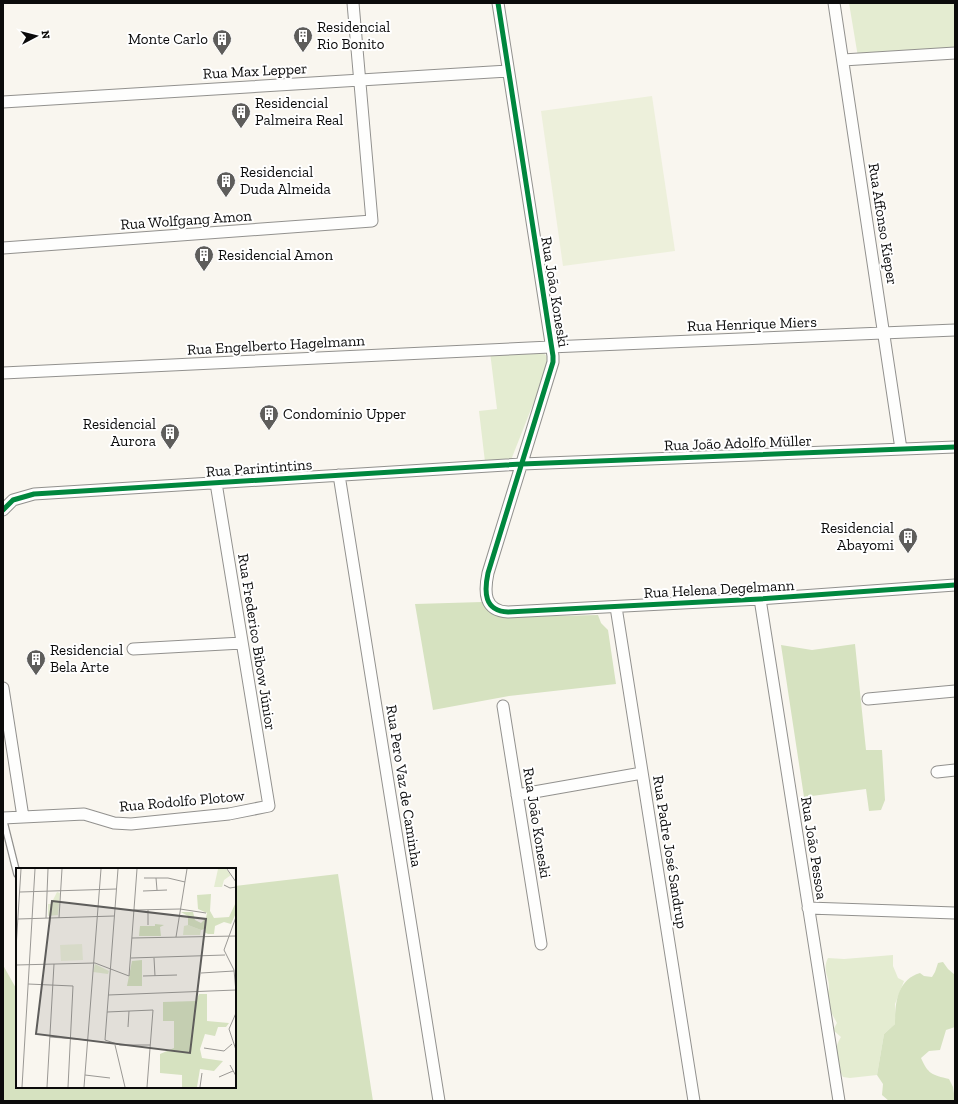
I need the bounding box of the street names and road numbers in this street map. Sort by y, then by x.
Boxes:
street label: Rua Max Lepper [202,59,308,83]
street label: Rua Affonso Kieper [864,162,902,286]
street label: Rua Wolfgang Amon [120,206,253,234]
street label: Rua João Koneski [537,235,573,349]
street label: Rua Henrique Miers [687,313,817,335]
street label: Rua Engelberto Hagelmann [187,331,366,359]
street label: Rua João Adolfo Müller [664,431,812,455]
street label: Rua Parintintins [205,455,313,481]
street label: Rua Frederico Bibow Júnior [234,552,280,732]
street label: Rua Helena Degelmann [643,576,795,602]
street label: Rua Pero Vaz de Caminha [382,704,426,868]
street label: Rua João Koneski [519,766,555,880]
street label: Rua Padre José Sandrup [649,774,691,930]
street label: Rua Rodolfo Plotow [119,787,246,815]
street label: Rua João Pessoa [797,795,831,901]

